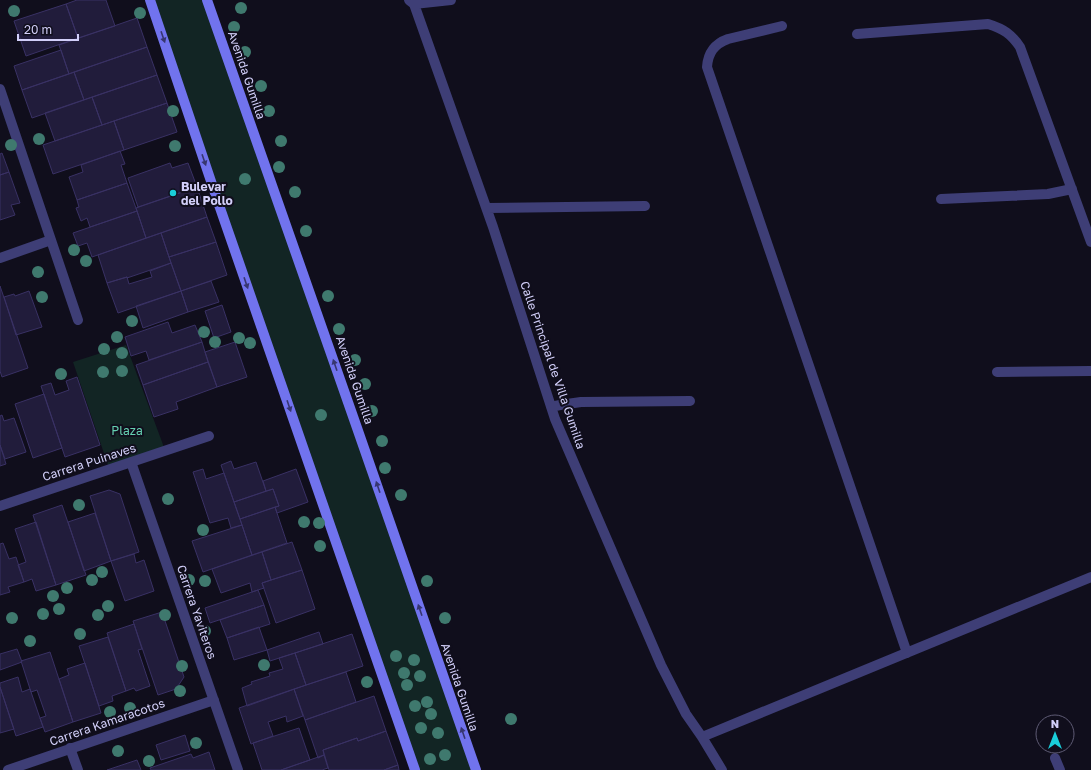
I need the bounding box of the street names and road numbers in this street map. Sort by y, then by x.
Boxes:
street label: Avenida Gumilla [225,29,269,121]
street label: Calle Principal de Villa Gumilla [517,279,589,451]
street label: Avenida Gumilla [333,334,377,426]
street label: Carrera Puinaves [40,440,138,484]
street label: Carrera Yaviteros [174,563,220,661]
street label: Avenida Gumilla [438,641,482,733]
street label: Carrera Kamaracotos [47,695,167,749]

